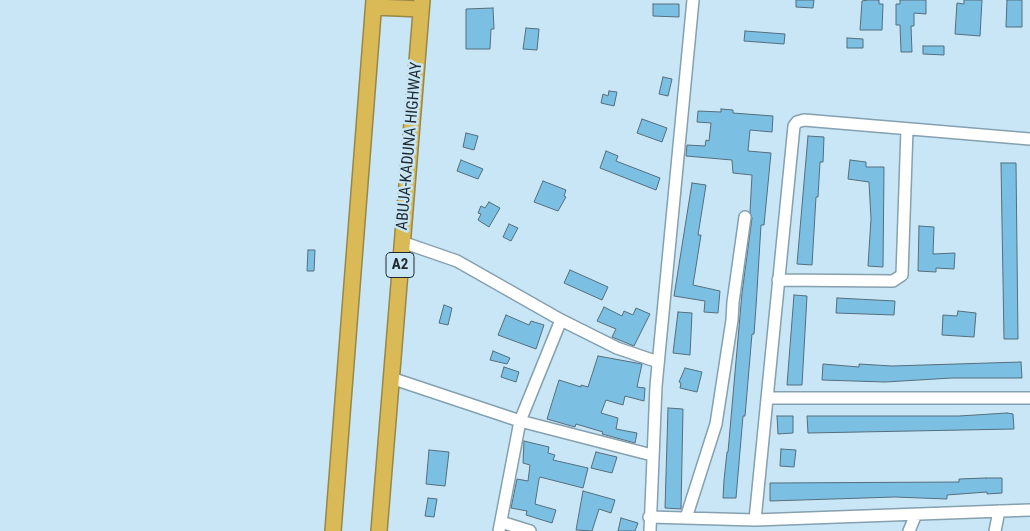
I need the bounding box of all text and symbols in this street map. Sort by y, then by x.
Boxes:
street label: ABUJA-KADUNA HIGHWAY [393,61,427,231]
road number: A2 [386,252,414,278]

